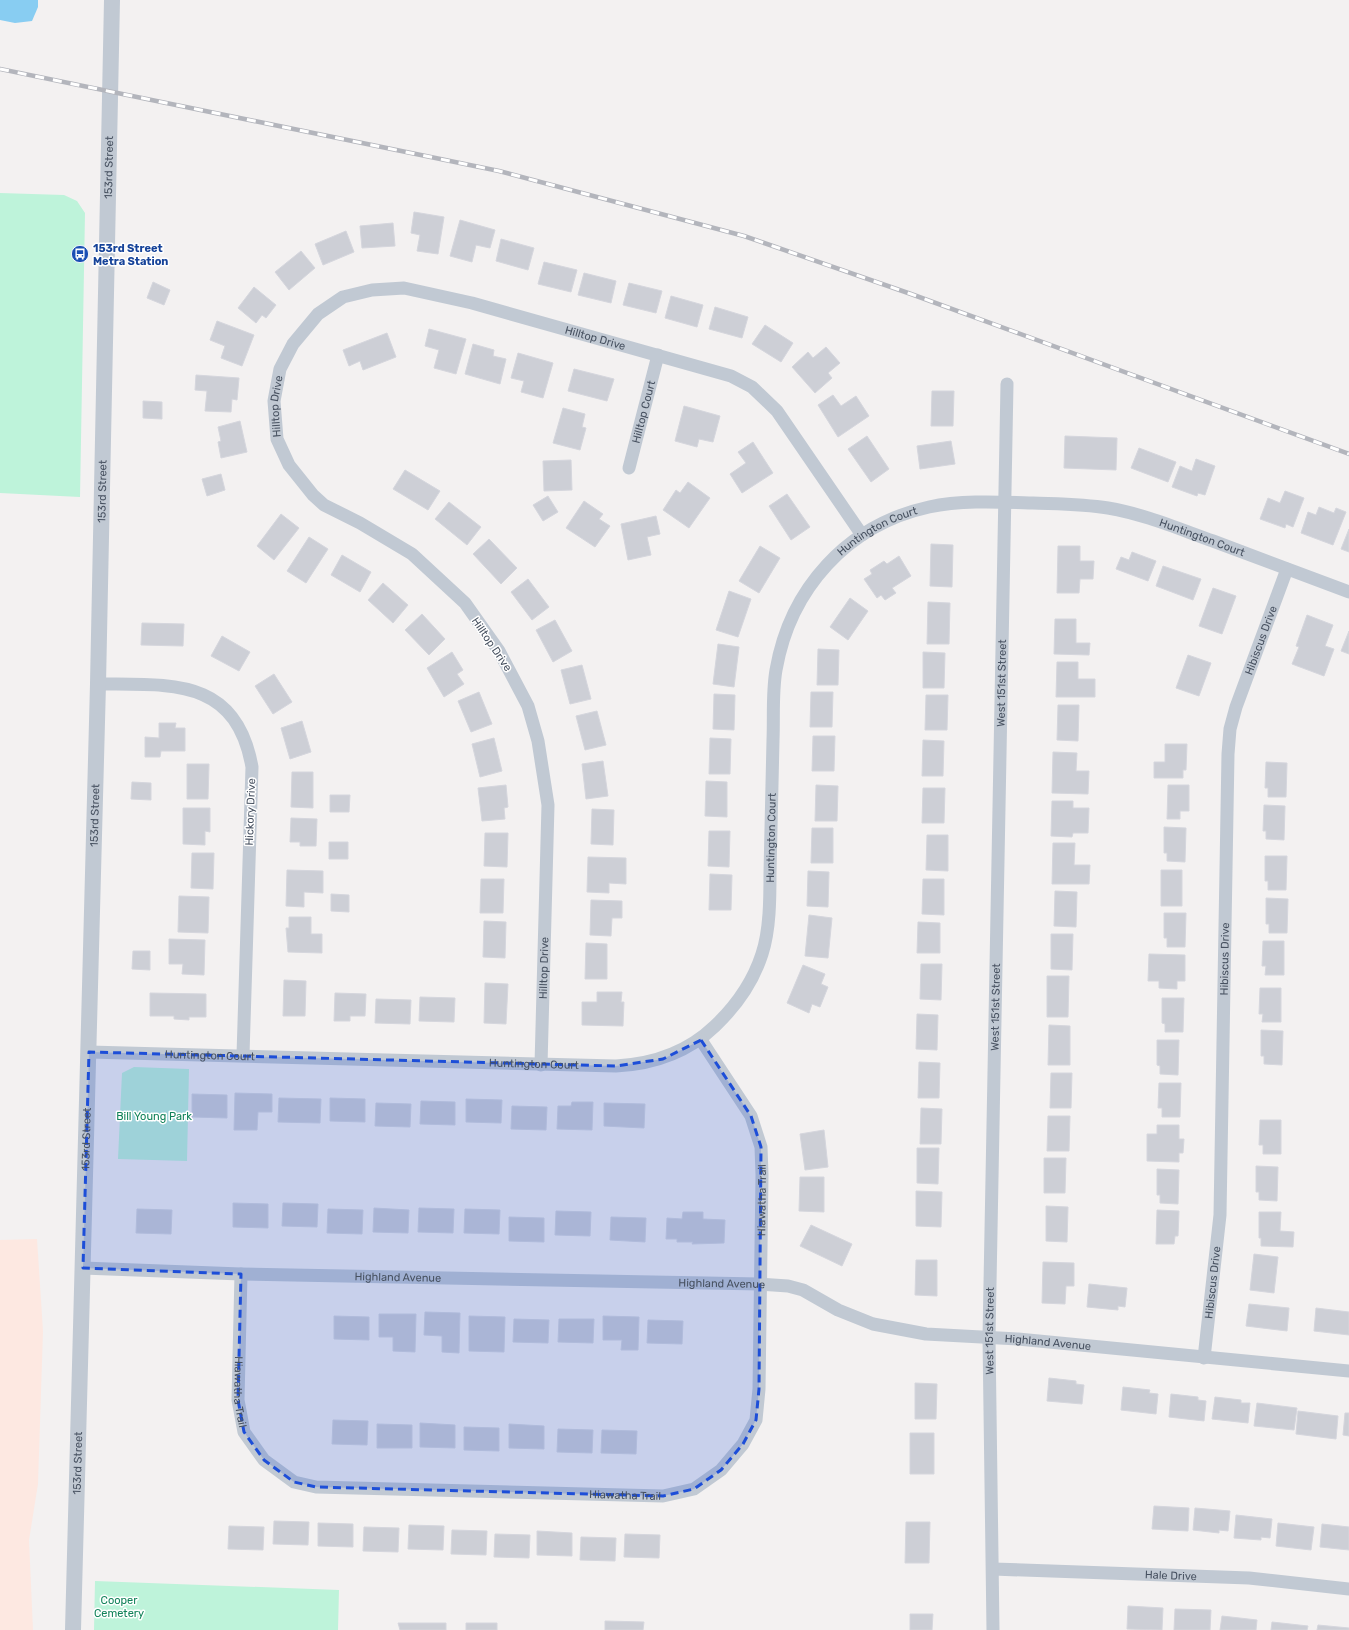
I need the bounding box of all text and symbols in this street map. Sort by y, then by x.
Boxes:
street label: 153rd Street [102,135,116,199]
place label: 153rd Street Metra Station [93,242,168,268]
bus stop icon: 153rd Street Metra Station [70,244,90,264]
street label: Hilltop Drive [563,324,627,353]
street label: Hilltop Drive [268,374,286,438]
street label: Hilltop Court [630,378,658,445]
street label: 153rd Street [95,459,110,523]
street label: Huntington Court [835,504,919,559]
street label: Huntington Court [1158,516,1247,560]
street label: Hibiscus Drive [1242,604,1280,677]
street label: Hilltop Drive [469,615,514,674]
street label: West 151st Street [995,639,1009,727]
street label: Hickory Drive [243,778,258,846]
street label: 153rd Street [88,783,102,847]
street label: Huntington Court [764,792,779,883]
street label: Hibiscus Drive [1218,922,1232,996]
street label: Hilltop Drive [537,937,551,999]
street label: West 151st Street [988,962,1003,1051]
street label: Huntington Court [165,1048,256,1063]
street label: Huntington Court [489,1057,580,1072]
street label: 153rd Street [79,1107,94,1171]
park label: Bill Young Park [116,1110,192,1123]
street label: Hiawatha Trail [755,1164,769,1236]
street label: Hibiscus Drive [1202,1246,1223,1319]
street label: Highland Avenue [354,1270,441,1285]
street label: Highland Avenue [678,1276,766,1291]
street label: West 151st Street [983,1286,997,1375]
street label: Highland Avenue [1004,1332,1092,1353]
street label: Hiawatha Trail [231,1356,249,1429]
street label: 153rd Street [71,1431,85,1495]
street label: Hiawatha Trail [589,1488,661,1503]
street label: Hale Drive [1145,1568,1197,1583]
park label: Cooper Cemetery [94,1594,144,1620]

